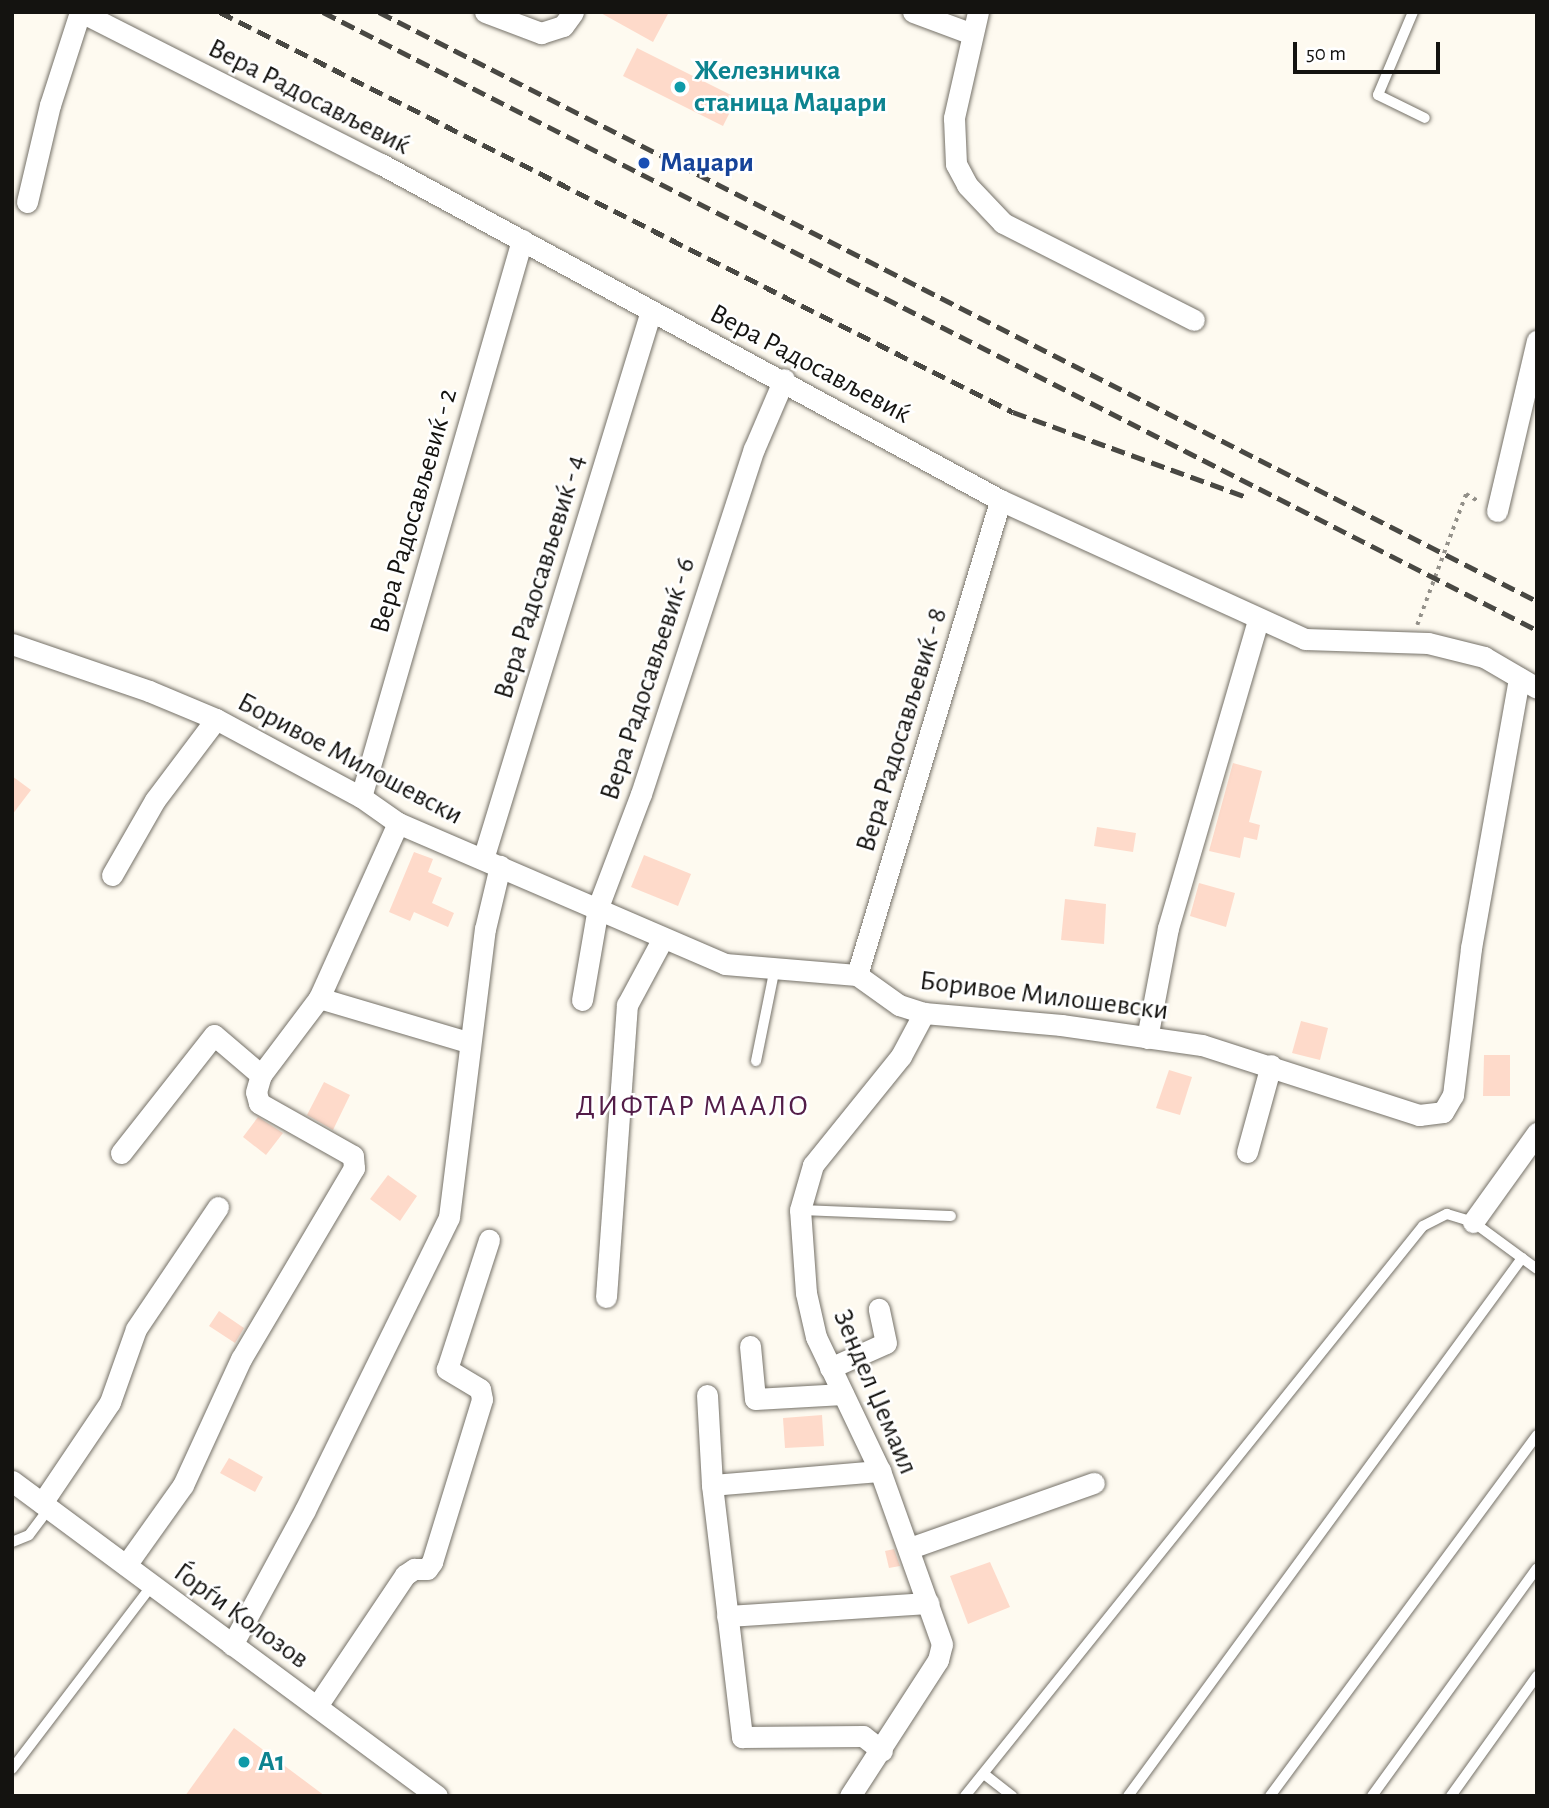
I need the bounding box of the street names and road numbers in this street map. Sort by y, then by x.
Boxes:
street label: Вера Радосављевиќ [202,32,416,162]
street label: Вера Радосављевиќ [704,297,916,431]
street label: Вера Радосављевиќ - 2 [363,385,465,637]
street label: Вера Радосављевиќ - 4 [487,451,593,703]
street label: Вера Радосављевиќ - 6 [593,553,703,805]
street label: Вера Радосављевиќ - 8 [849,604,955,856]
street label: Боривое Милошевски [232,685,468,833]
street label: Боривое Милошевски [918,964,1170,1028]
street label: Зендел Џемаил [825,1305,925,1479]
street label: Ѓорѓи Колозов [167,1556,315,1676]

